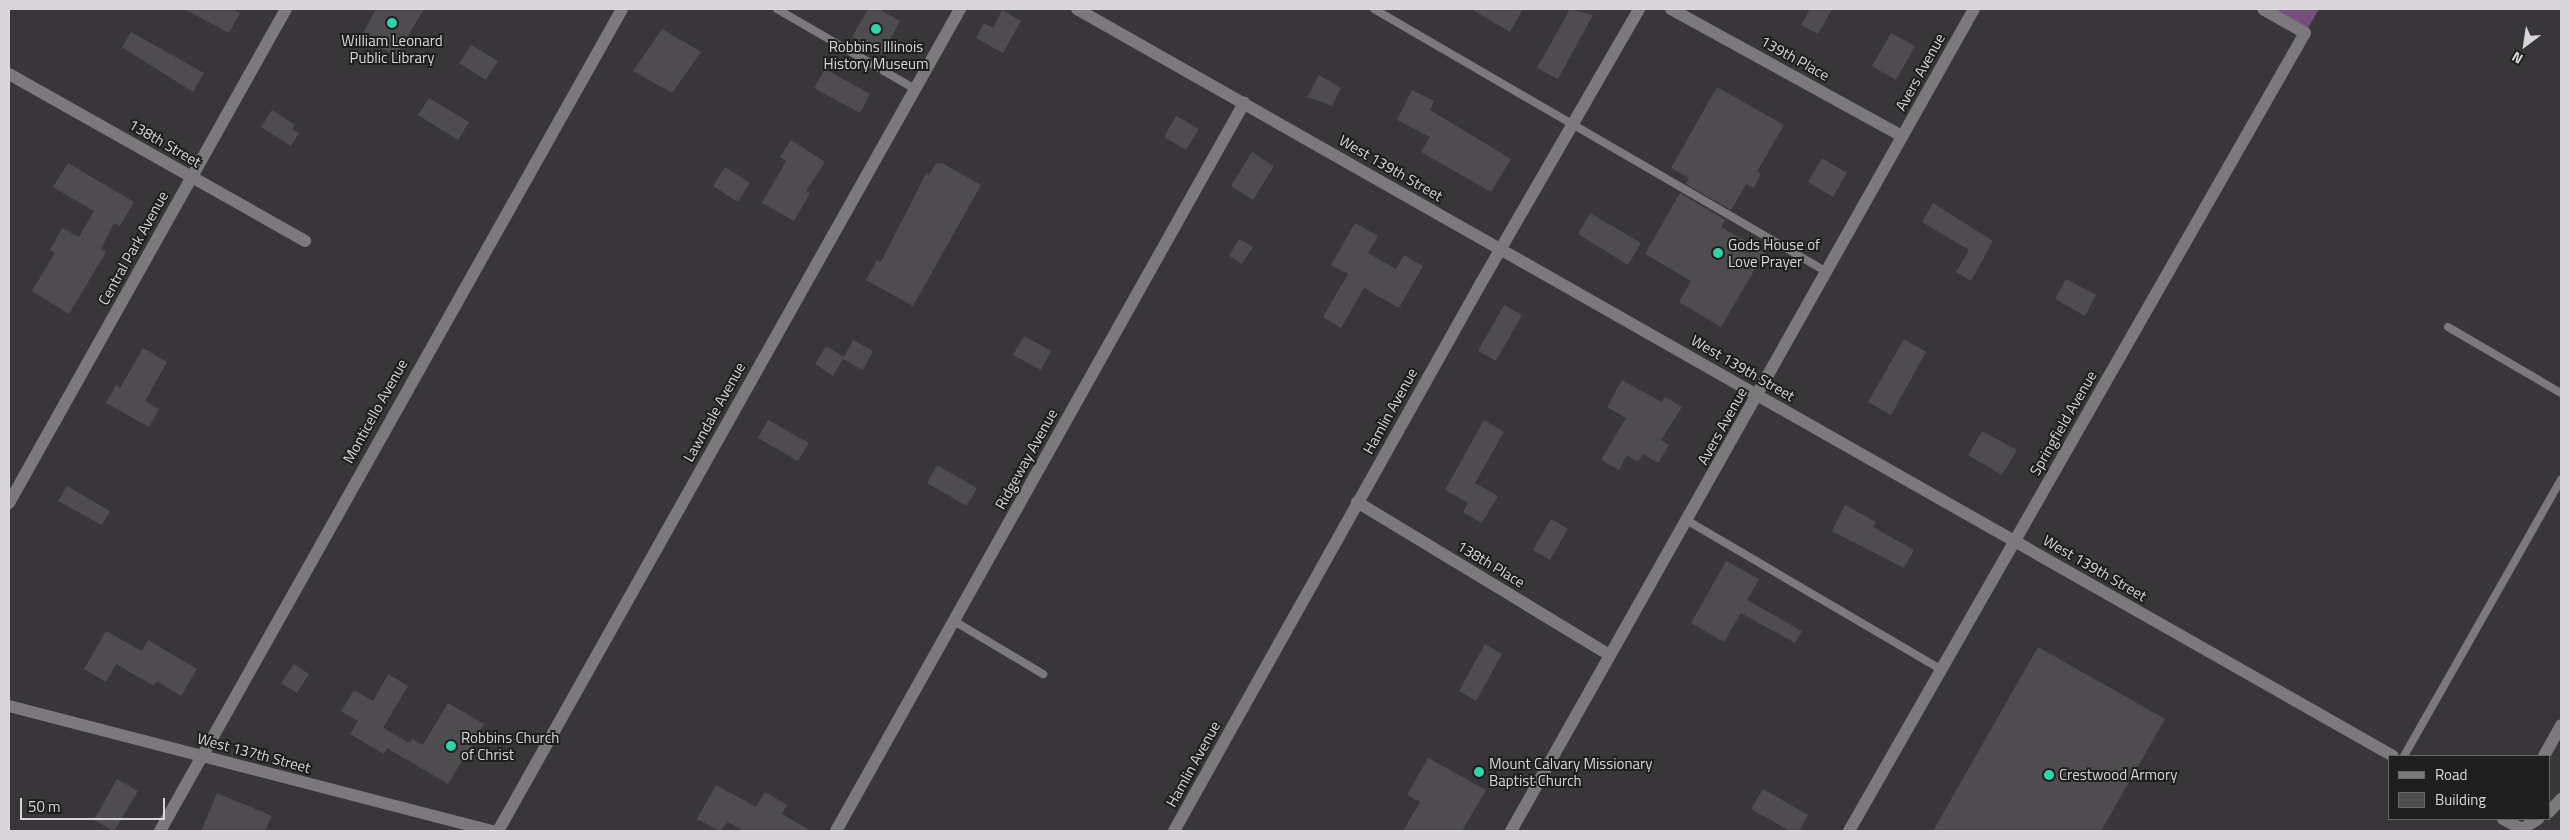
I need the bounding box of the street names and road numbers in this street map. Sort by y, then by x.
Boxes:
street label: Avers Avenue [1891,30,1949,114]
street label: 139th Place [1758,32,1832,84]
street label: 138th Street [126,115,204,171]
street label: West 139th Street [1336,131,1446,205]
street label: Central Park Avenue [94,188,172,308]
street label: West 139th Street [1688,331,1798,405]
street label: Monticello Avenue [339,356,411,466]
street label: Lawndale Avenue [679,359,749,465]
street label: Hamlin Avenue [1359,365,1421,457]
street label: Springfield Avenue [2026,368,2100,478]
street label: Avers Avenue [1693,384,1751,468]
street label: Ridgeway Avenue [991,406,1061,512]
street label: West 139th Street [2040,531,2150,605]
street label: 138th Place [1454,537,1528,591]
street label: Hamlin Avenue [1162,718,1224,810]
street label: West 137th Street [195,729,313,777]

